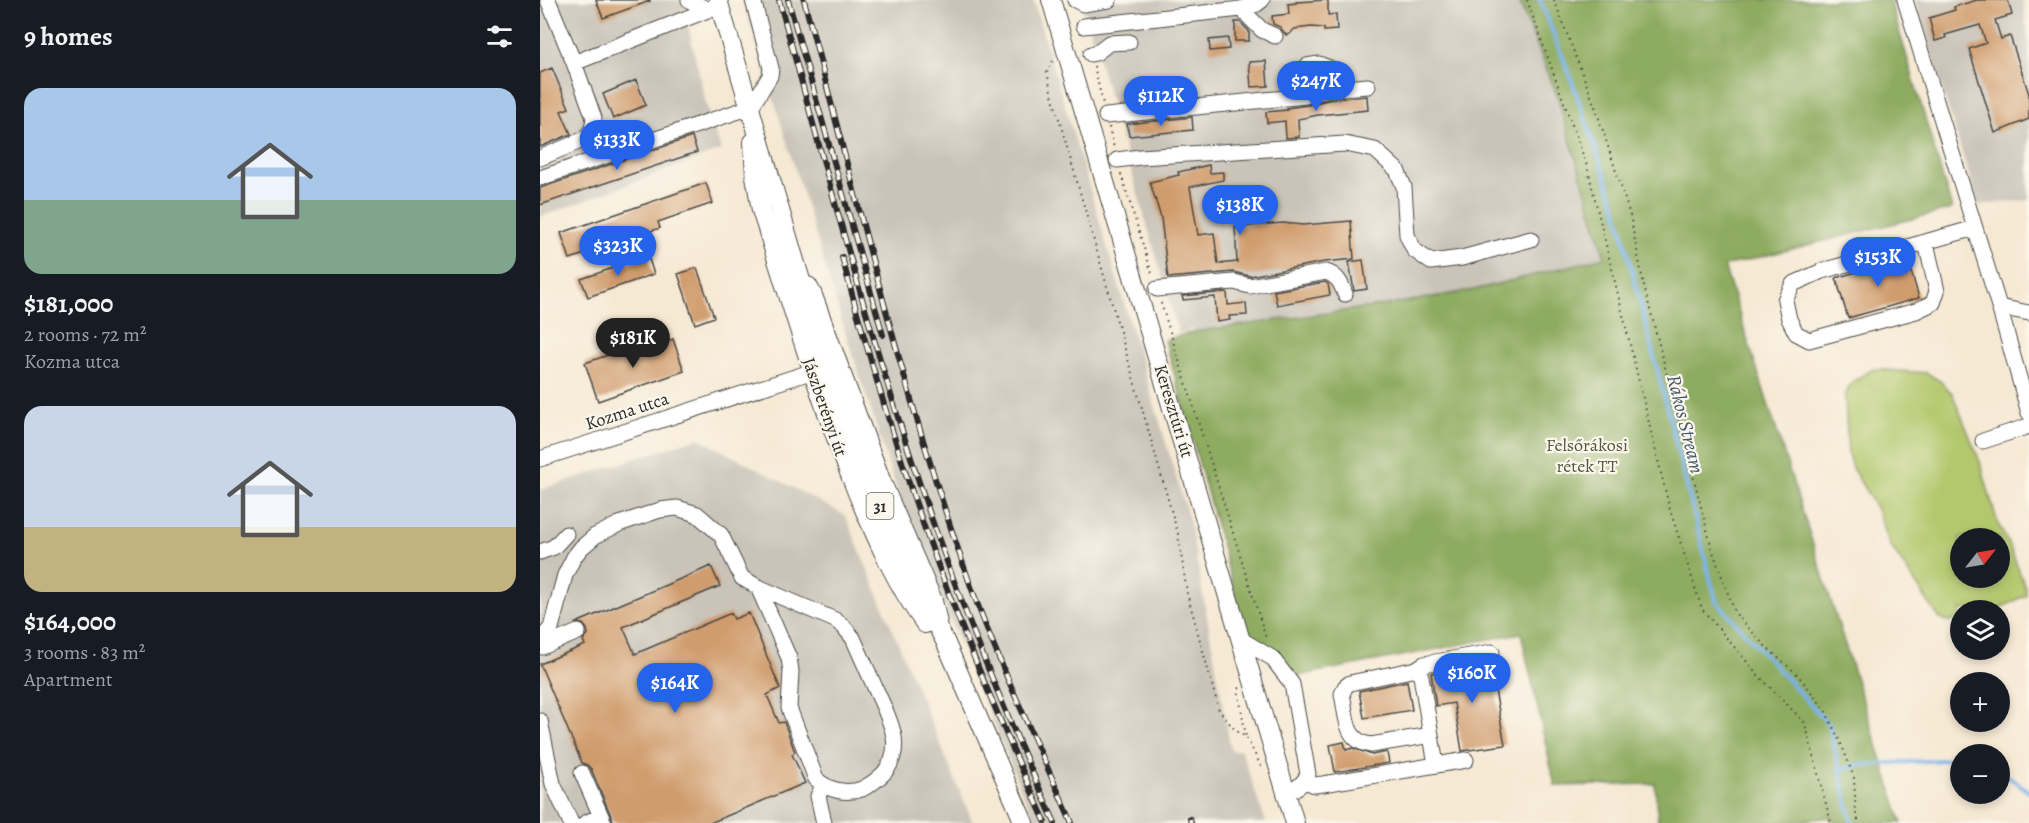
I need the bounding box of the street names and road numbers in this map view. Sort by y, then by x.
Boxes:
street label: Jászberényi út [797,354,853,460]
street label: Keresztúri út [1148,362,1200,460]
street label: Kozma utca [582,386,672,436]
road number: 31 [866,493,894,519]

